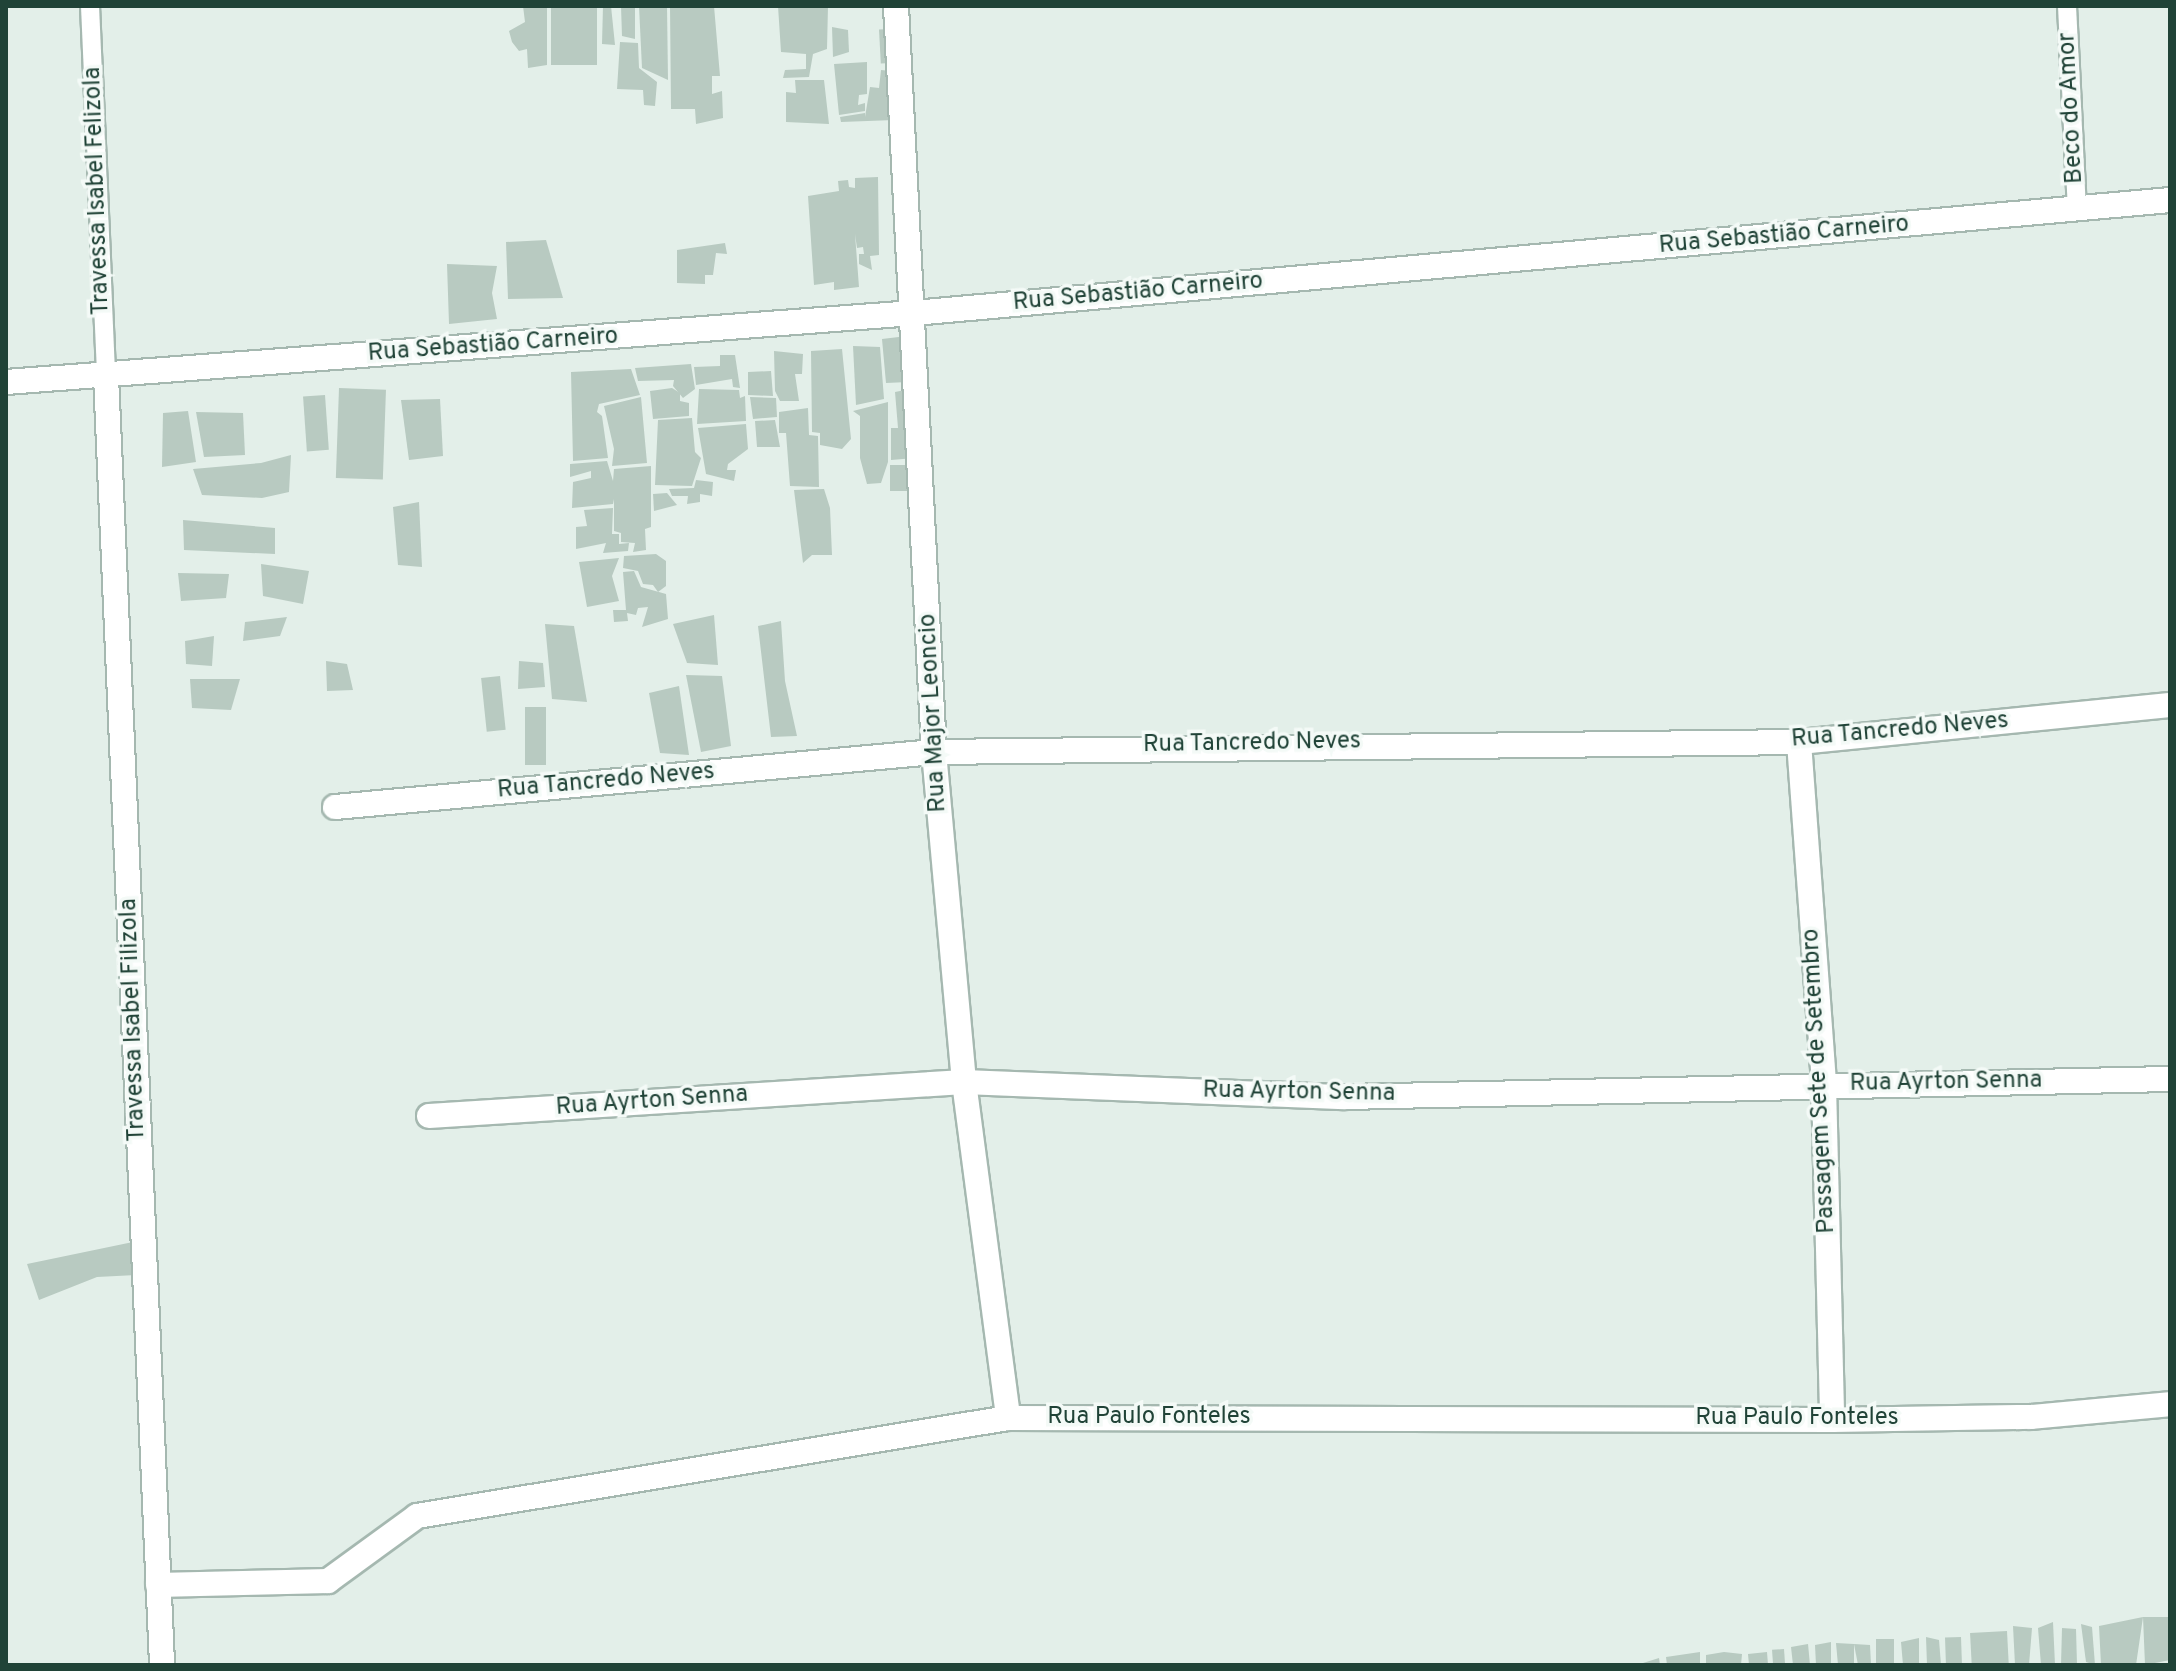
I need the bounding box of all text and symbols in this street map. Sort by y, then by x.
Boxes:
street label: Beco do Amor [2054,31,2090,185]
street label: Travessa Isabel Felizola [79,66,117,316]
street label: Rua Sebastião Carneiro [1658,211,1910,261]
street label: Rua Sebastião Carneiro [1012,268,1264,318]
street label: Rua Sebastião Carneiro [367,323,619,369]
street label: Rua Major Leoncio [914,613,954,813]
street label: Rua Tancredo Neves [1790,707,2010,755]
street label: Rua Tancredo Neves [1142,728,1362,760]
street label: Rua Tancredo Neves [496,758,716,806]
street label: Travessa Isabel Filizola [115,898,153,1142]
street label: Passagem Sete de Setembro [1798,928,1842,1234]
street label: Rua Ayrton Senna [1849,1067,2043,1099]
street label: Rua Ayrton Senna [1202,1077,1396,1109]
street label: Rua Ayrton Senna [554,1081,750,1123]
street label: Rua Paulo Fonteles [1047,1404,1251,1432]
street label: Rua Paulo Fonteles [1695,1405,1899,1433]

